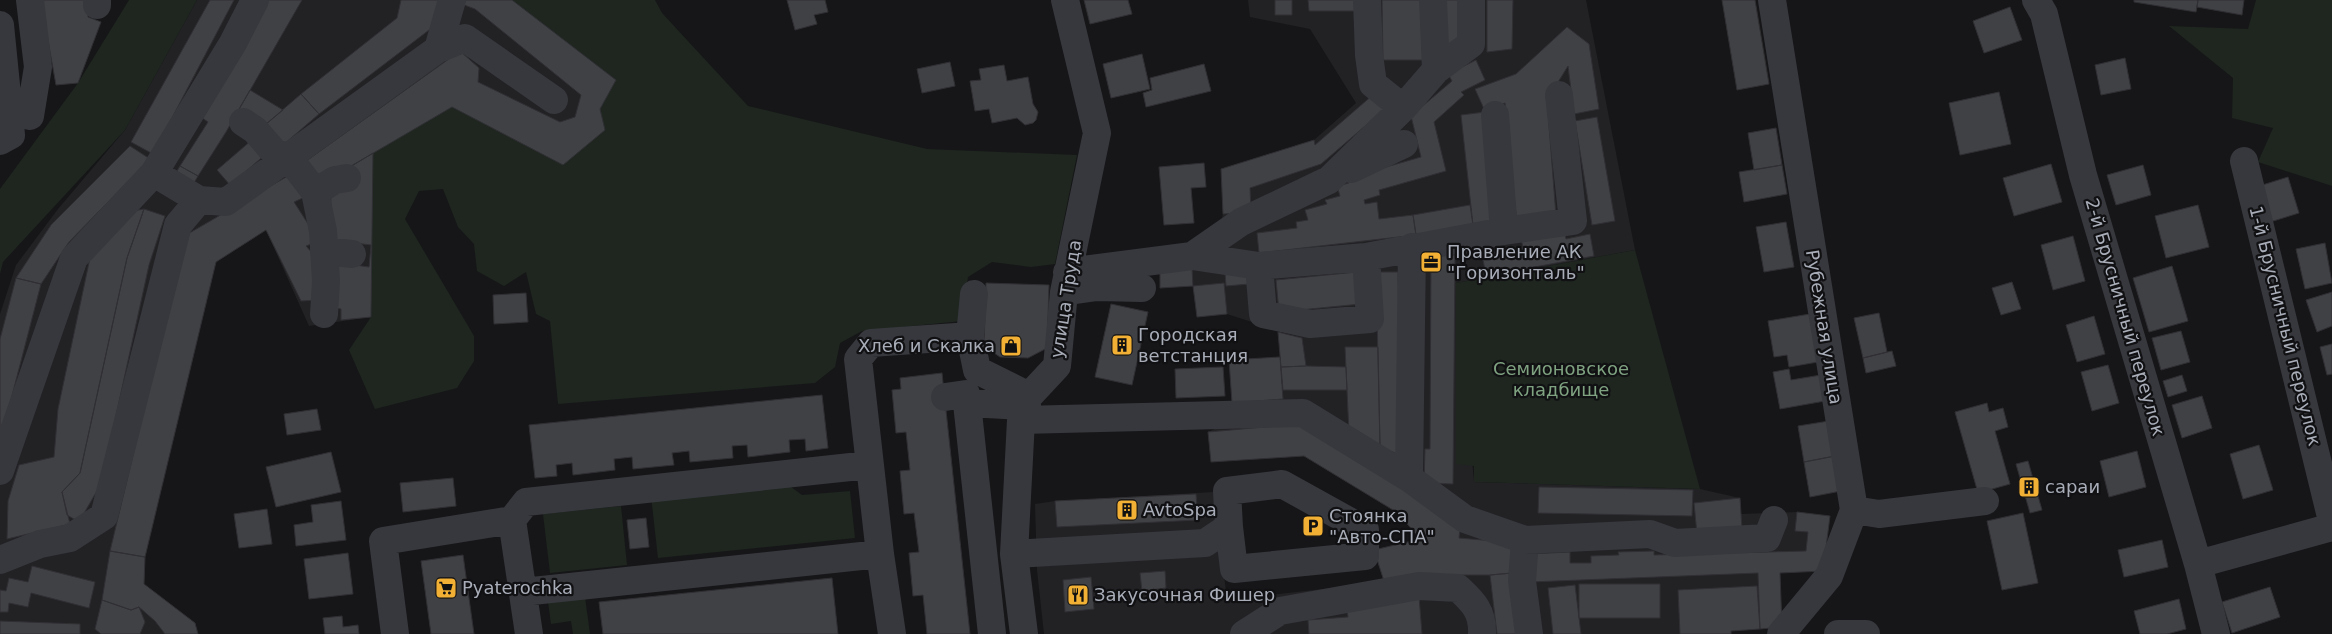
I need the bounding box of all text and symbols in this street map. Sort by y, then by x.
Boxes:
street label: 2-й Брусничный переулок [2081,195,2170,438]
street label: 1-й Брусничный переулок [2245,204,2326,448]
street label: улица Труда [1046,238,1085,360]
place label: Правление АК "Горизонталь" [1447,241,1585,283]
street label: Рубежная улица [1802,248,1847,406]
office icon: Правление АК "Горизонталь" [1419,250,1443,274]
place label: Городская ветстанция [1138,324,1248,366]
building icon: Городская ветстанция [1110,333,1134,357]
shop icon: Хлеб и Скалка [999,334,1023,358]
place label: Хлеб и Скалка [858,335,995,356]
park label: Семионовское кладбище [1493,358,1629,400]
building icon: сараи [2017,475,2041,499]
place label: сараи [2045,476,2100,497]
building icon: AvtoSpa [1115,498,1139,522]
place label: AvtoSpa [1143,499,1217,520]
place label: Стоянка "Авто-СПА" [1329,505,1435,547]
parking icon: Стоянка "Авто-СПА" [1301,514,1325,538]
supermarket icon: Pyaterochka [434,576,458,600]
place label: Pyaterochka [462,577,573,598]
restaurant icon: Закусочная Фишер [1066,583,1090,607]
place label: Закусочная Фишер [1094,584,1275,605]

